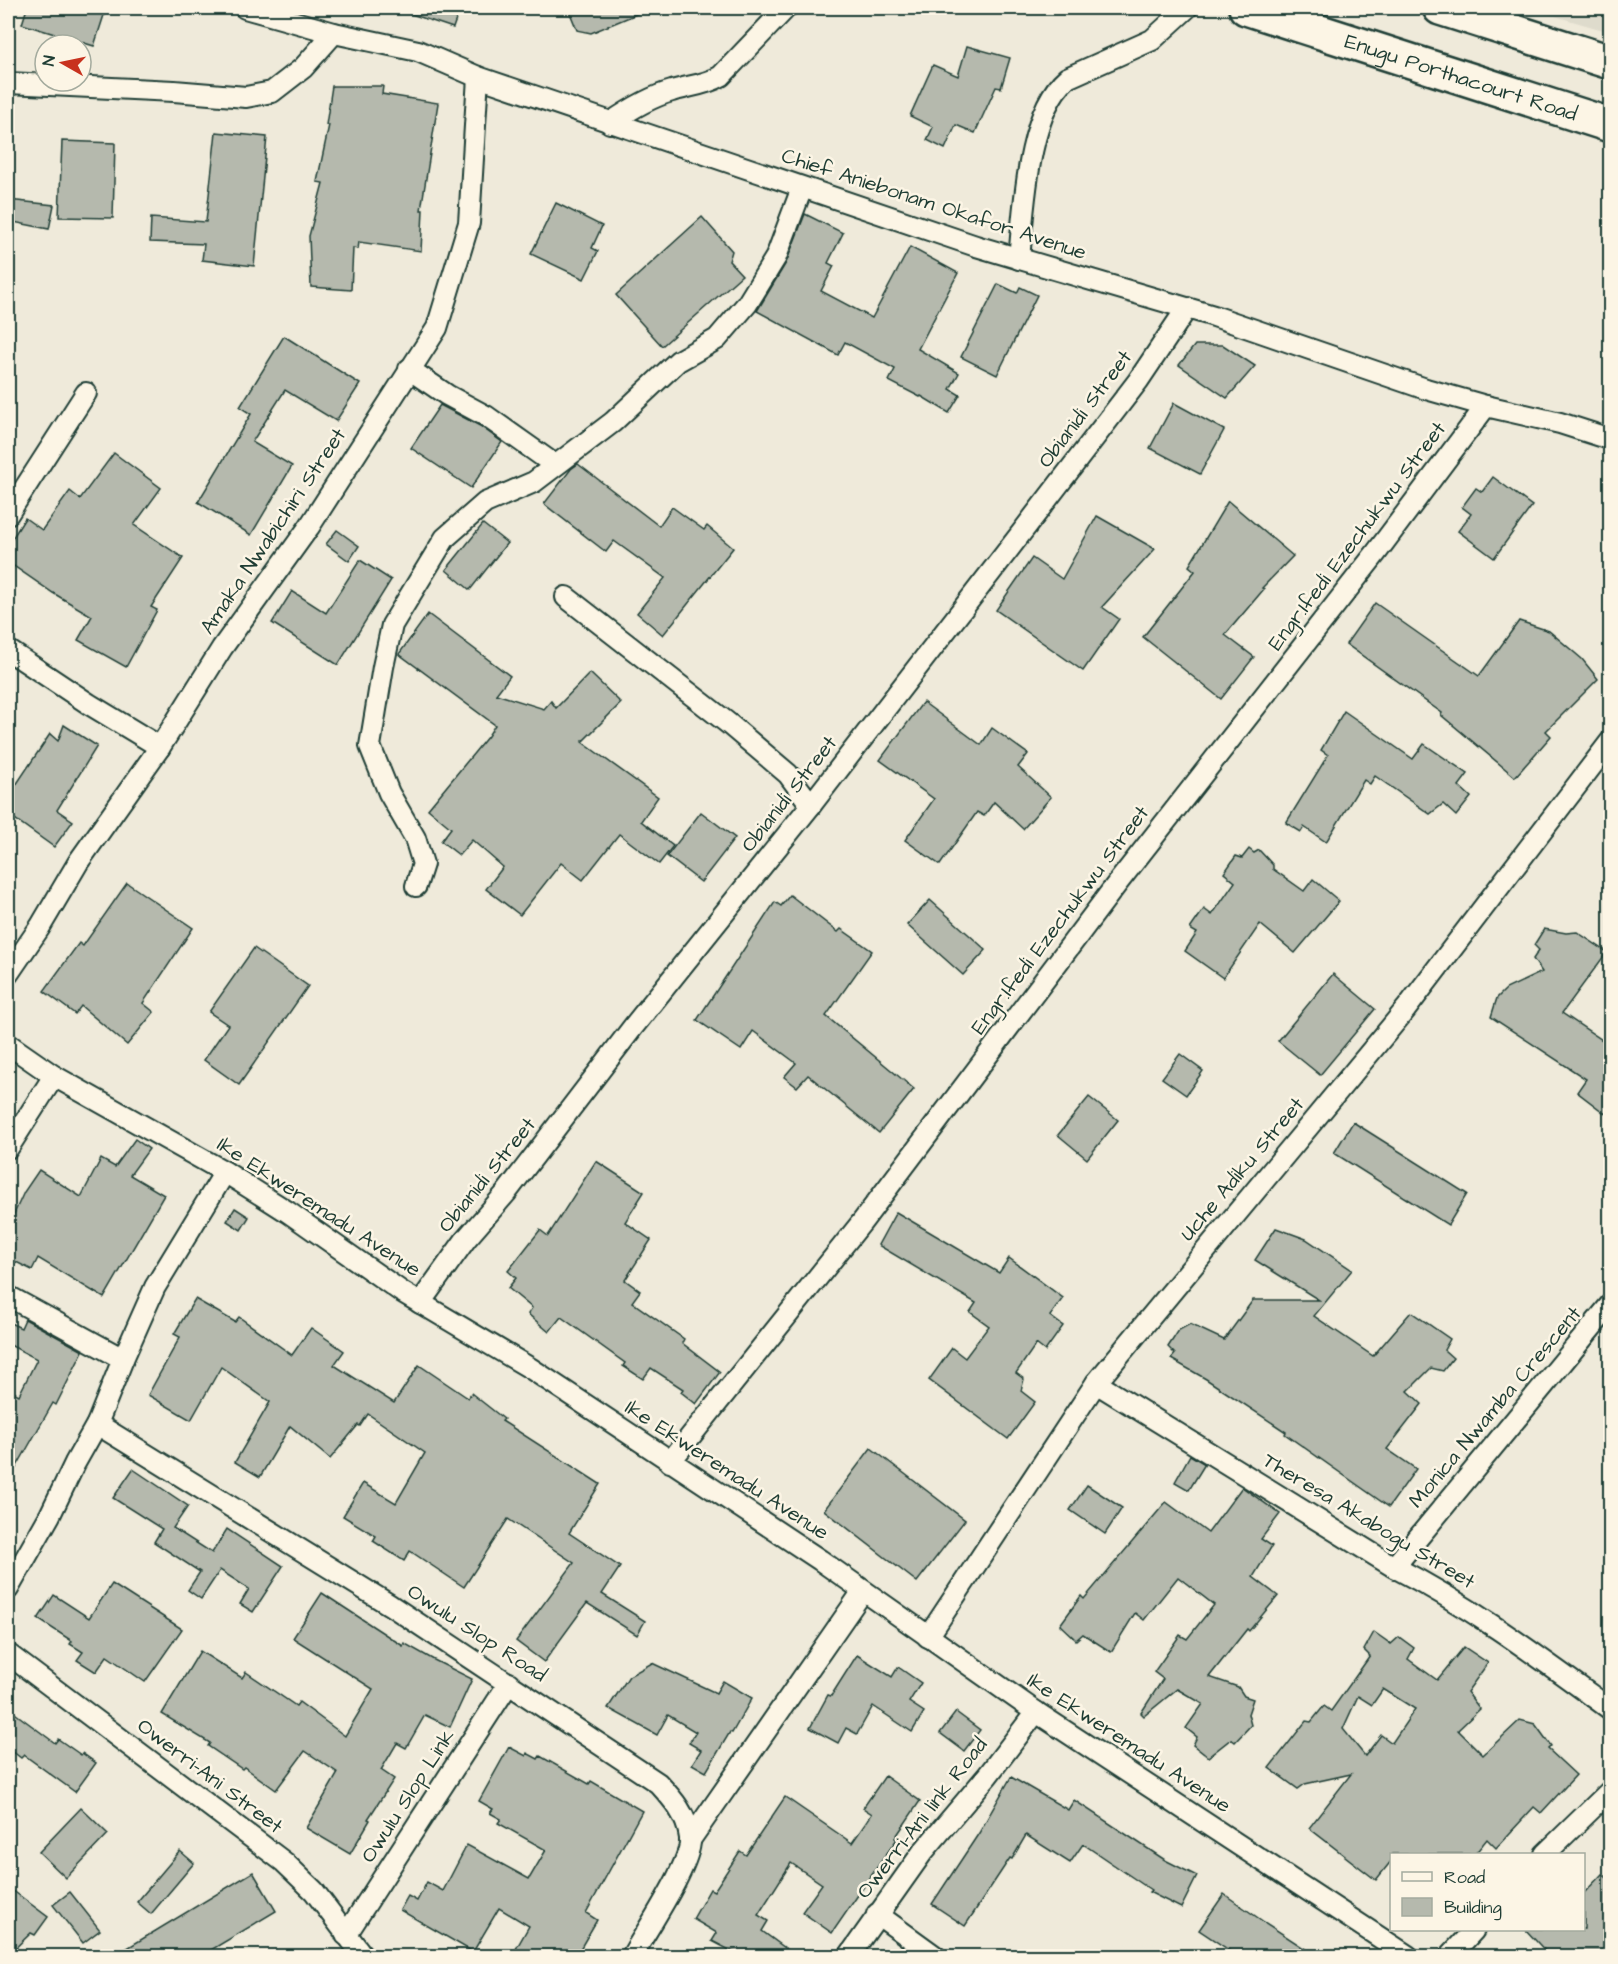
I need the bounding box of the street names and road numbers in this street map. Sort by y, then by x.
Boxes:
street label: Enugu Porthacourt Road [1341,26,1581,128]
street label: Chief Aniebonam Okafor Avenue [778,141,1090,267]
street label: Obianidi Street [1031,344,1139,474]
street label: Engr.Ifedi Ezechukwu Street [1261,415,1455,658]
street label: Amaka Nwabichiri Street [193,422,353,640]
street label: Obianidi Street [734,729,844,858]
street label: Engr.Ifedi Ezechukwu Street [964,799,1158,1042]
street label: Uche Adiku Street [1173,1091,1311,1247]
street label: Obianidi Street [432,1111,543,1239]
street label: Ike Ekweremadu Avenue [211,1130,427,1284]
street label: Monica Nwamba Crescent [1402,1300,1588,1514]
street label: Ike Ekweremadu Avenue [619,1393,835,1547]
street label: Theresa Akabogu Street [1256,1446,1481,1598]
street label: Owulu Slop Road [401,1577,553,1690]
street label: Ike Ekweremadu Avenue [1021,1666,1237,1820]
street label: Owerri-Ani Street [131,1712,289,1841]
street label: Owulu Slop Link [354,1723,463,1869]
street label: Owerri-Ani link Road [850,1731,994,1905]

